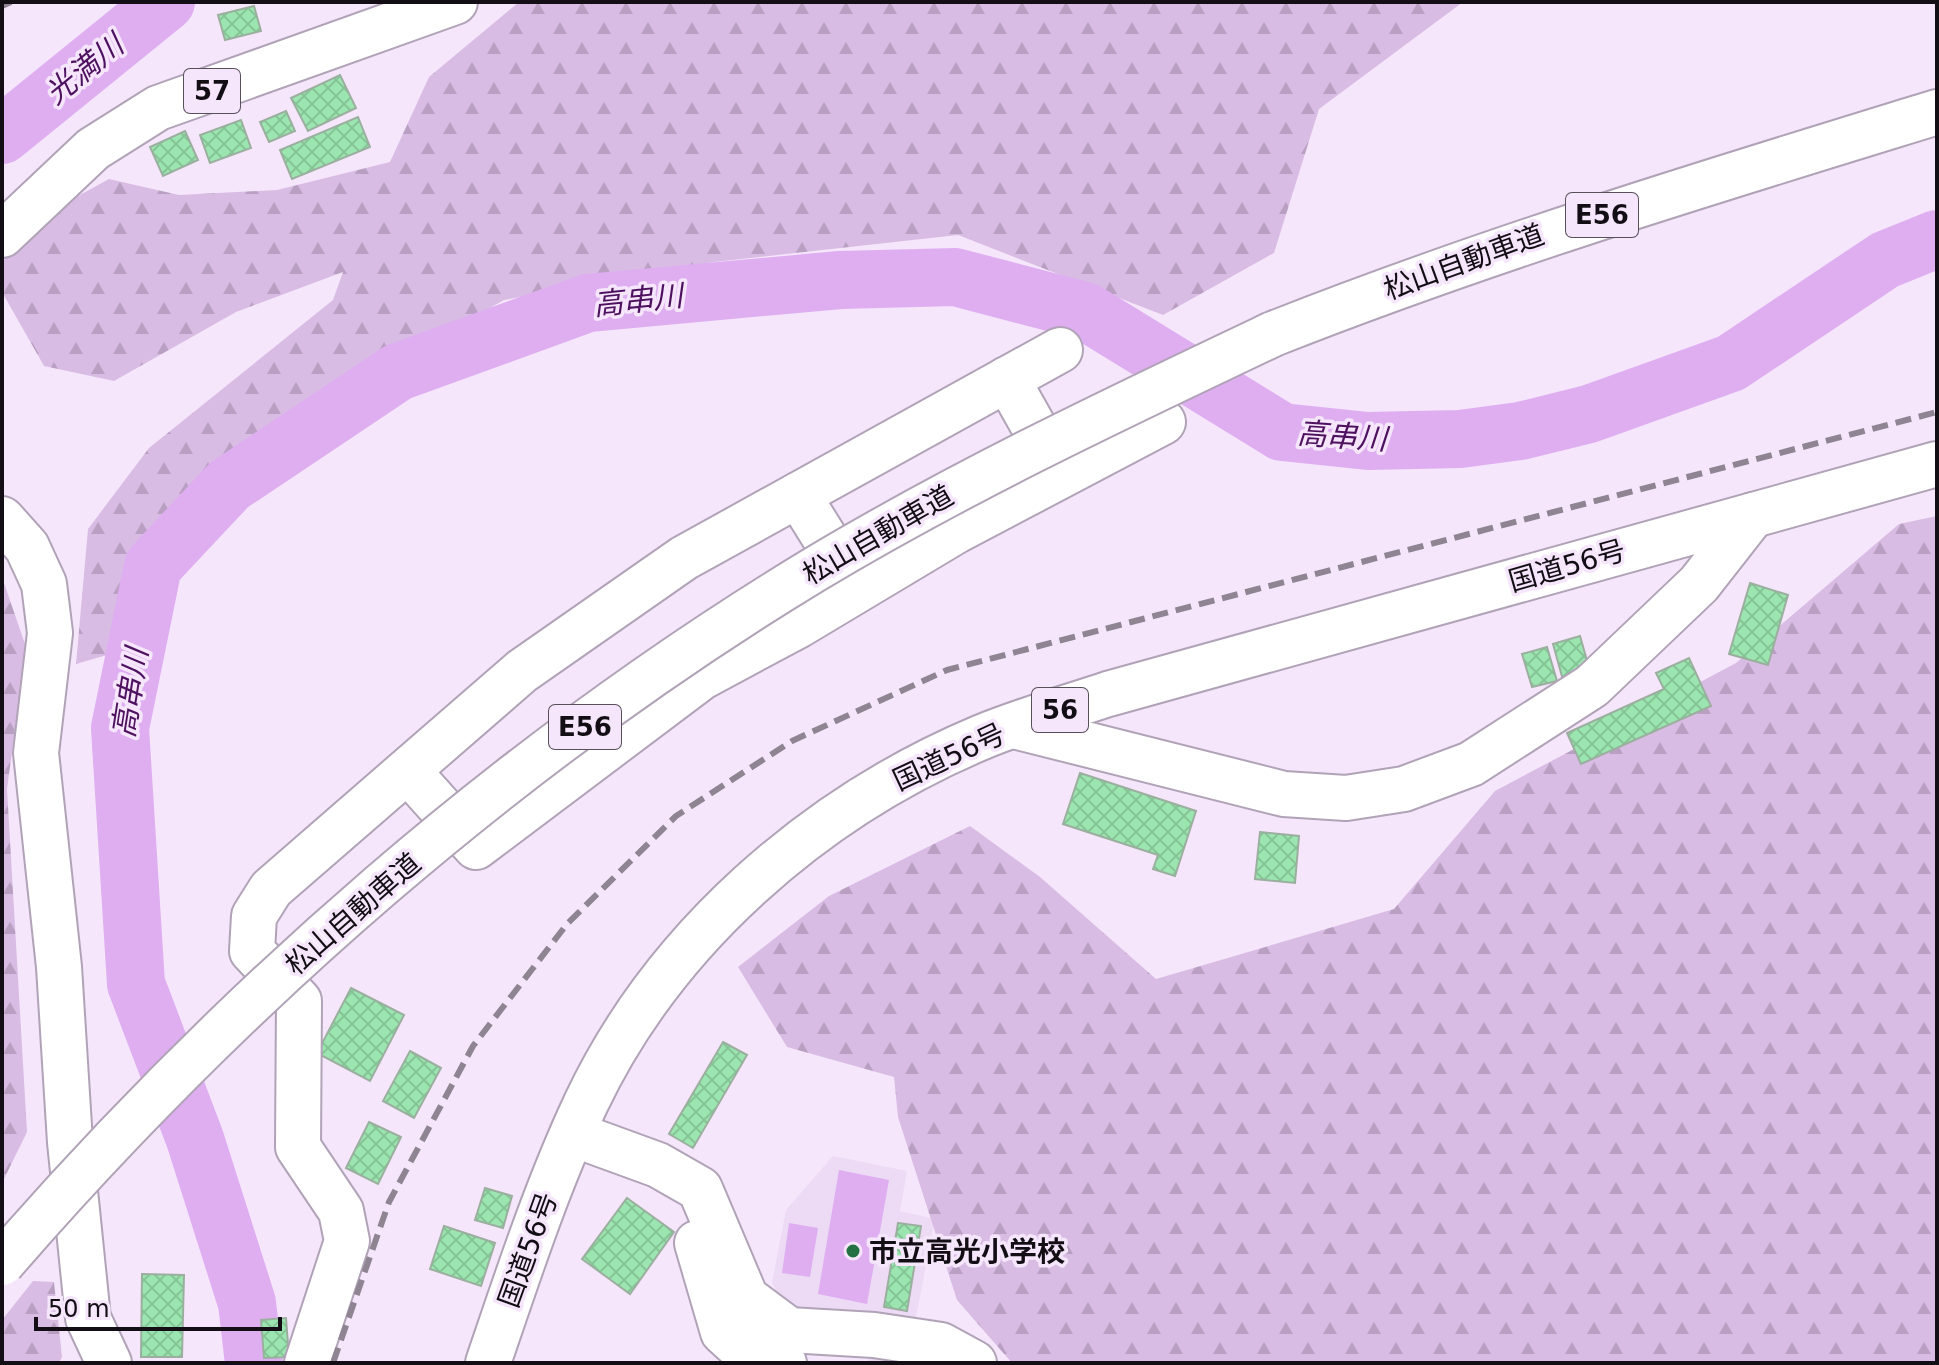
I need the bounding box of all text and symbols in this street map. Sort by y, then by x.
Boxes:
water label: 光満川 [38,25,132,111]
road number: 57 [184,69,240,113]
road number: E56 [1566,193,1638,237]
street label: 松山自動車道 [1379,218,1549,306]
water label: 高串川 [591,278,688,322]
water label: 高串川 [1296,415,1391,457]
street label: 松山自動車道 [797,479,959,591]
street label: 国道56号 [1505,534,1629,598]
water label: 高串川 [106,643,155,740]
road number: 56 [1032,688,1088,732]
road number: E56 [549,705,621,749]
street label: 国道56号 [888,717,1010,797]
street label: 松山自動車道 [279,846,427,982]
street label: 国道56号 [492,1188,564,1312]
place label: 市立高光小学校 [869,1235,1065,1268]
marker: 市立高光小学校 [844,1242,862,1260]
scale bar [36,1281,280,1331]
text: 50 m [48,1295,110,1323]

